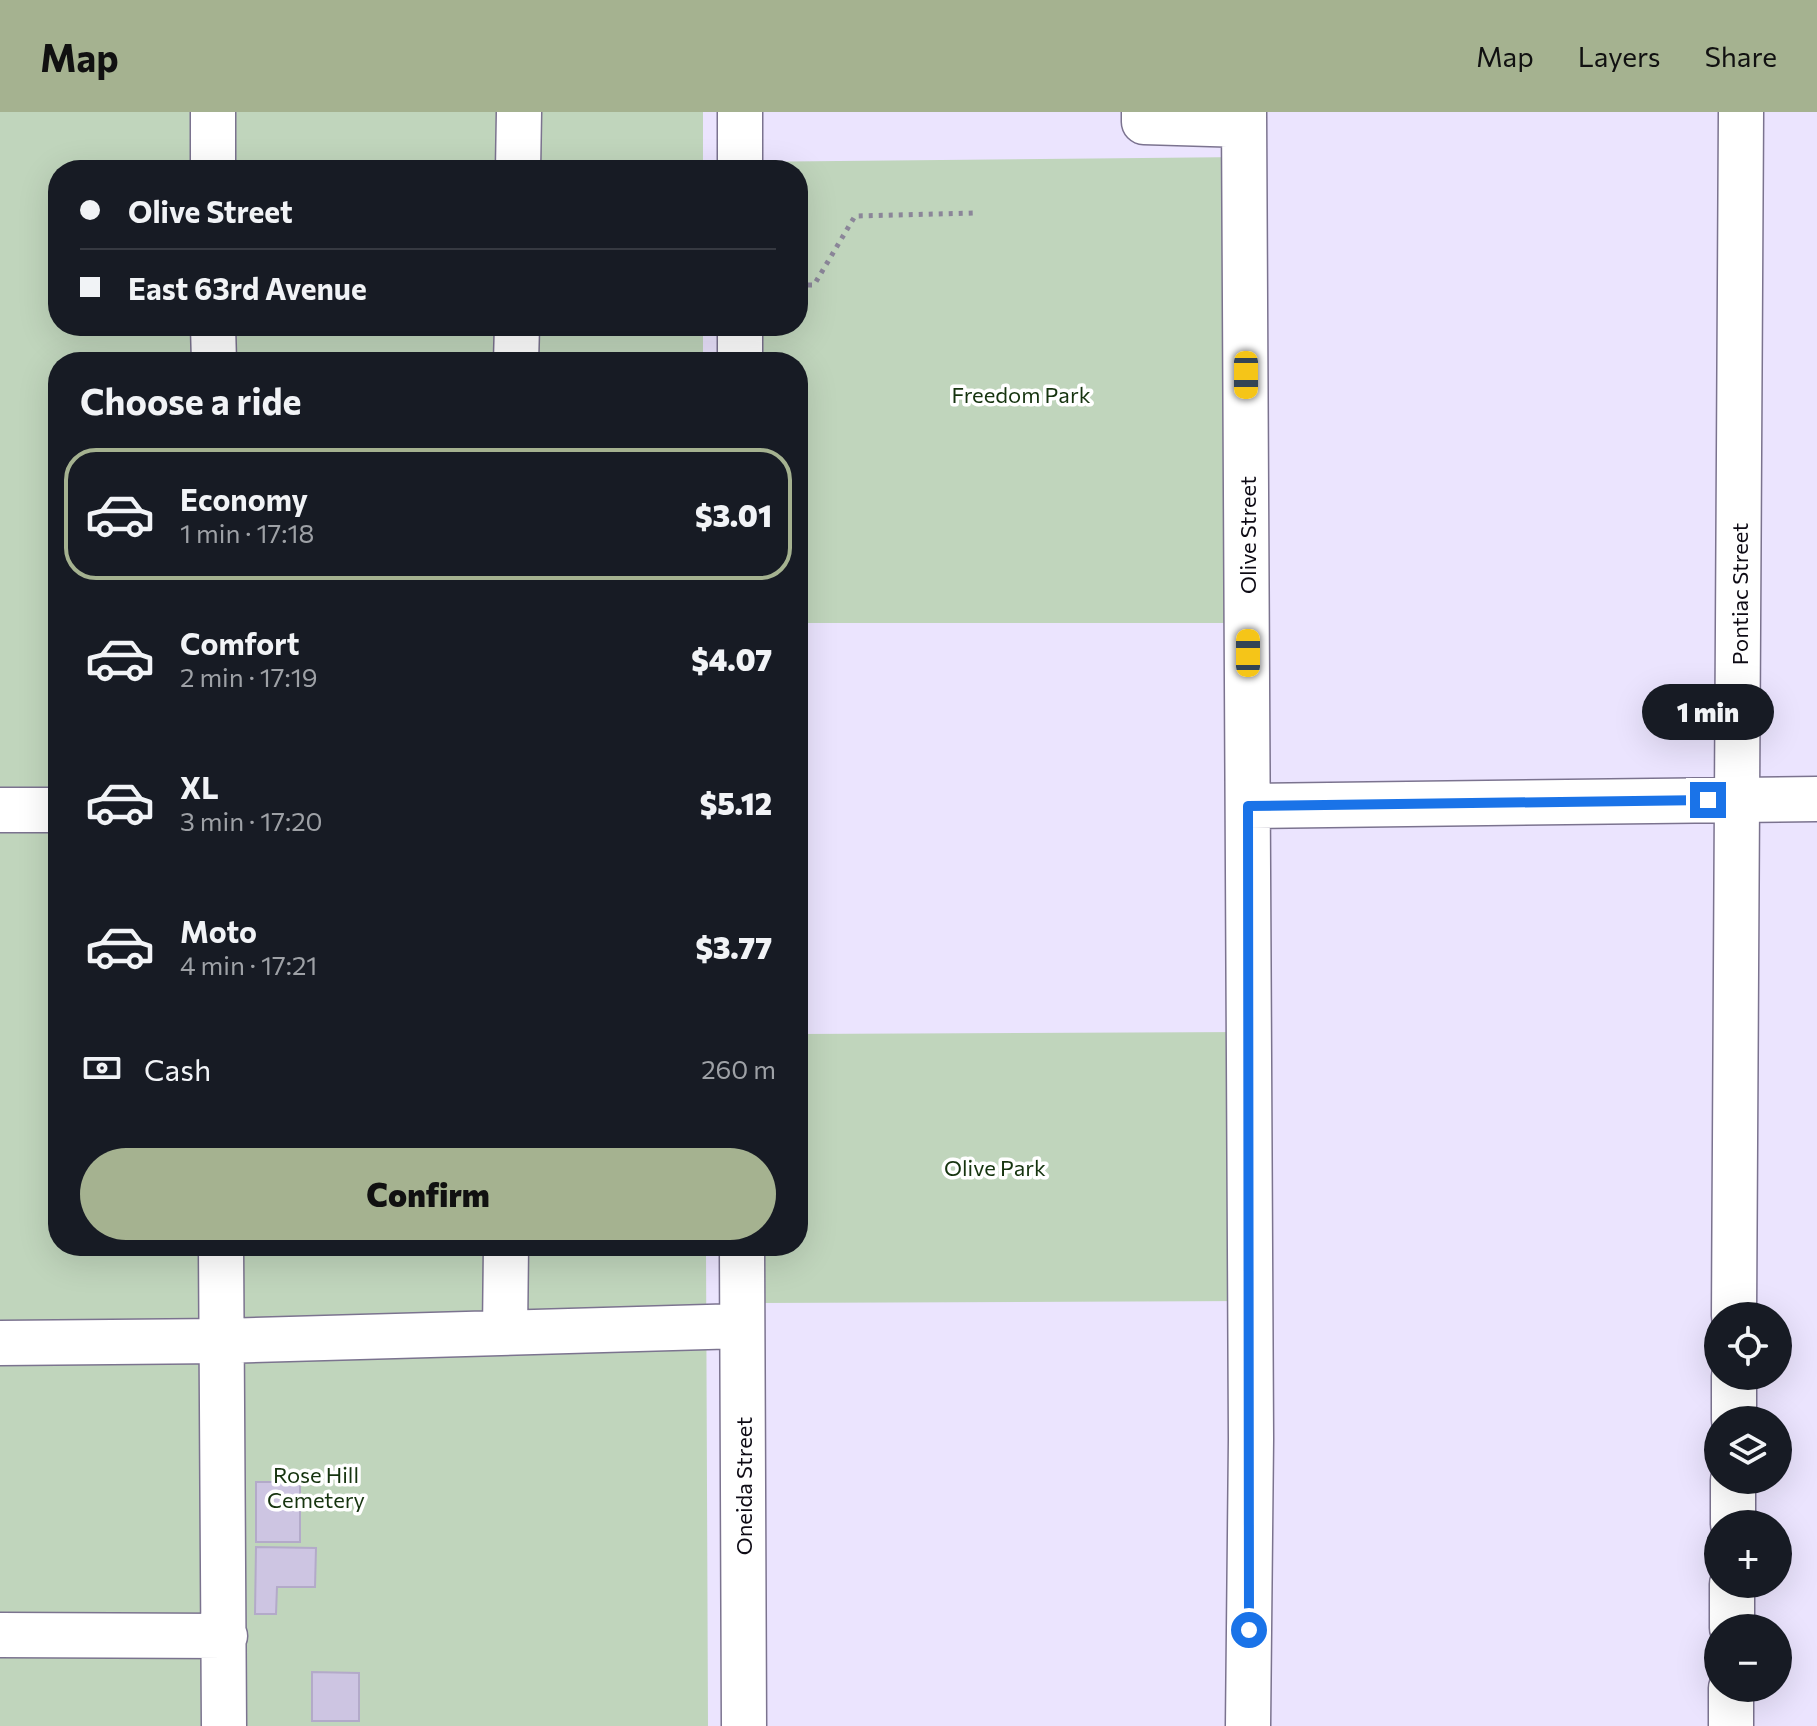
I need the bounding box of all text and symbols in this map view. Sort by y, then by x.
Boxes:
text: Map [40,33,119,80]
text: Map [1476,39,1534,73]
text: Layers [1578,39,1660,73]
text: Share [1704,39,1777,73]
text: Olive Street [128,192,293,229]
text: East 63rd Avenue [128,269,367,306]
car [1234,351,1258,399]
text: Choose a ride [80,378,301,422]
park label: Freedom Park [951,381,1091,408]
street label: Olive Street [1234,476,1261,594]
icon: car [84,478,156,550]
text: Economy [180,480,308,517]
text: $3.01 [695,496,772,533]
text: 1 min · 17:18 [180,517,314,548]
street label: Pontiac Street [1726,523,1753,665]
icon: car [84,622,156,694]
text: Comfort [180,624,299,661]
car [1236,629,1260,677]
text: $4.07 [691,640,772,677]
text: 2 min · 17:19 [180,661,318,692]
callout: 1 min [1642,684,1774,740]
text: 1 min [1677,696,1739,727]
icon: car [84,766,156,838]
text: XL [180,768,219,805]
route end [1690,782,1726,818]
text: $5.12 [700,784,772,821]
text: 3 min · 17:20 [180,805,322,836]
icon: car [84,910,156,982]
text: Moto [180,912,257,949]
text: $3.77 [695,928,772,965]
text: 4 min · 17:21 [180,949,317,980]
icon: cash [80,1046,124,1090]
text: Cash [144,1050,211,1087]
text: 260 m [701,1053,776,1084]
button: Confirm [80,1148,776,1240]
park label: Olive Park [944,1154,1046,1181]
map controls [1704,1302,1792,1702]
button: locate [1704,1302,1792,1390]
button: layers [1704,1406,1792,1494]
street label: Oneida Street [730,1417,757,1555]
park label: Rose Hill Cemetery [267,1461,365,1513]
button: + [1704,1510,1792,1598]
route start [1231,1612,1267,1648]
button: − [1704,1614,1792,1702]

